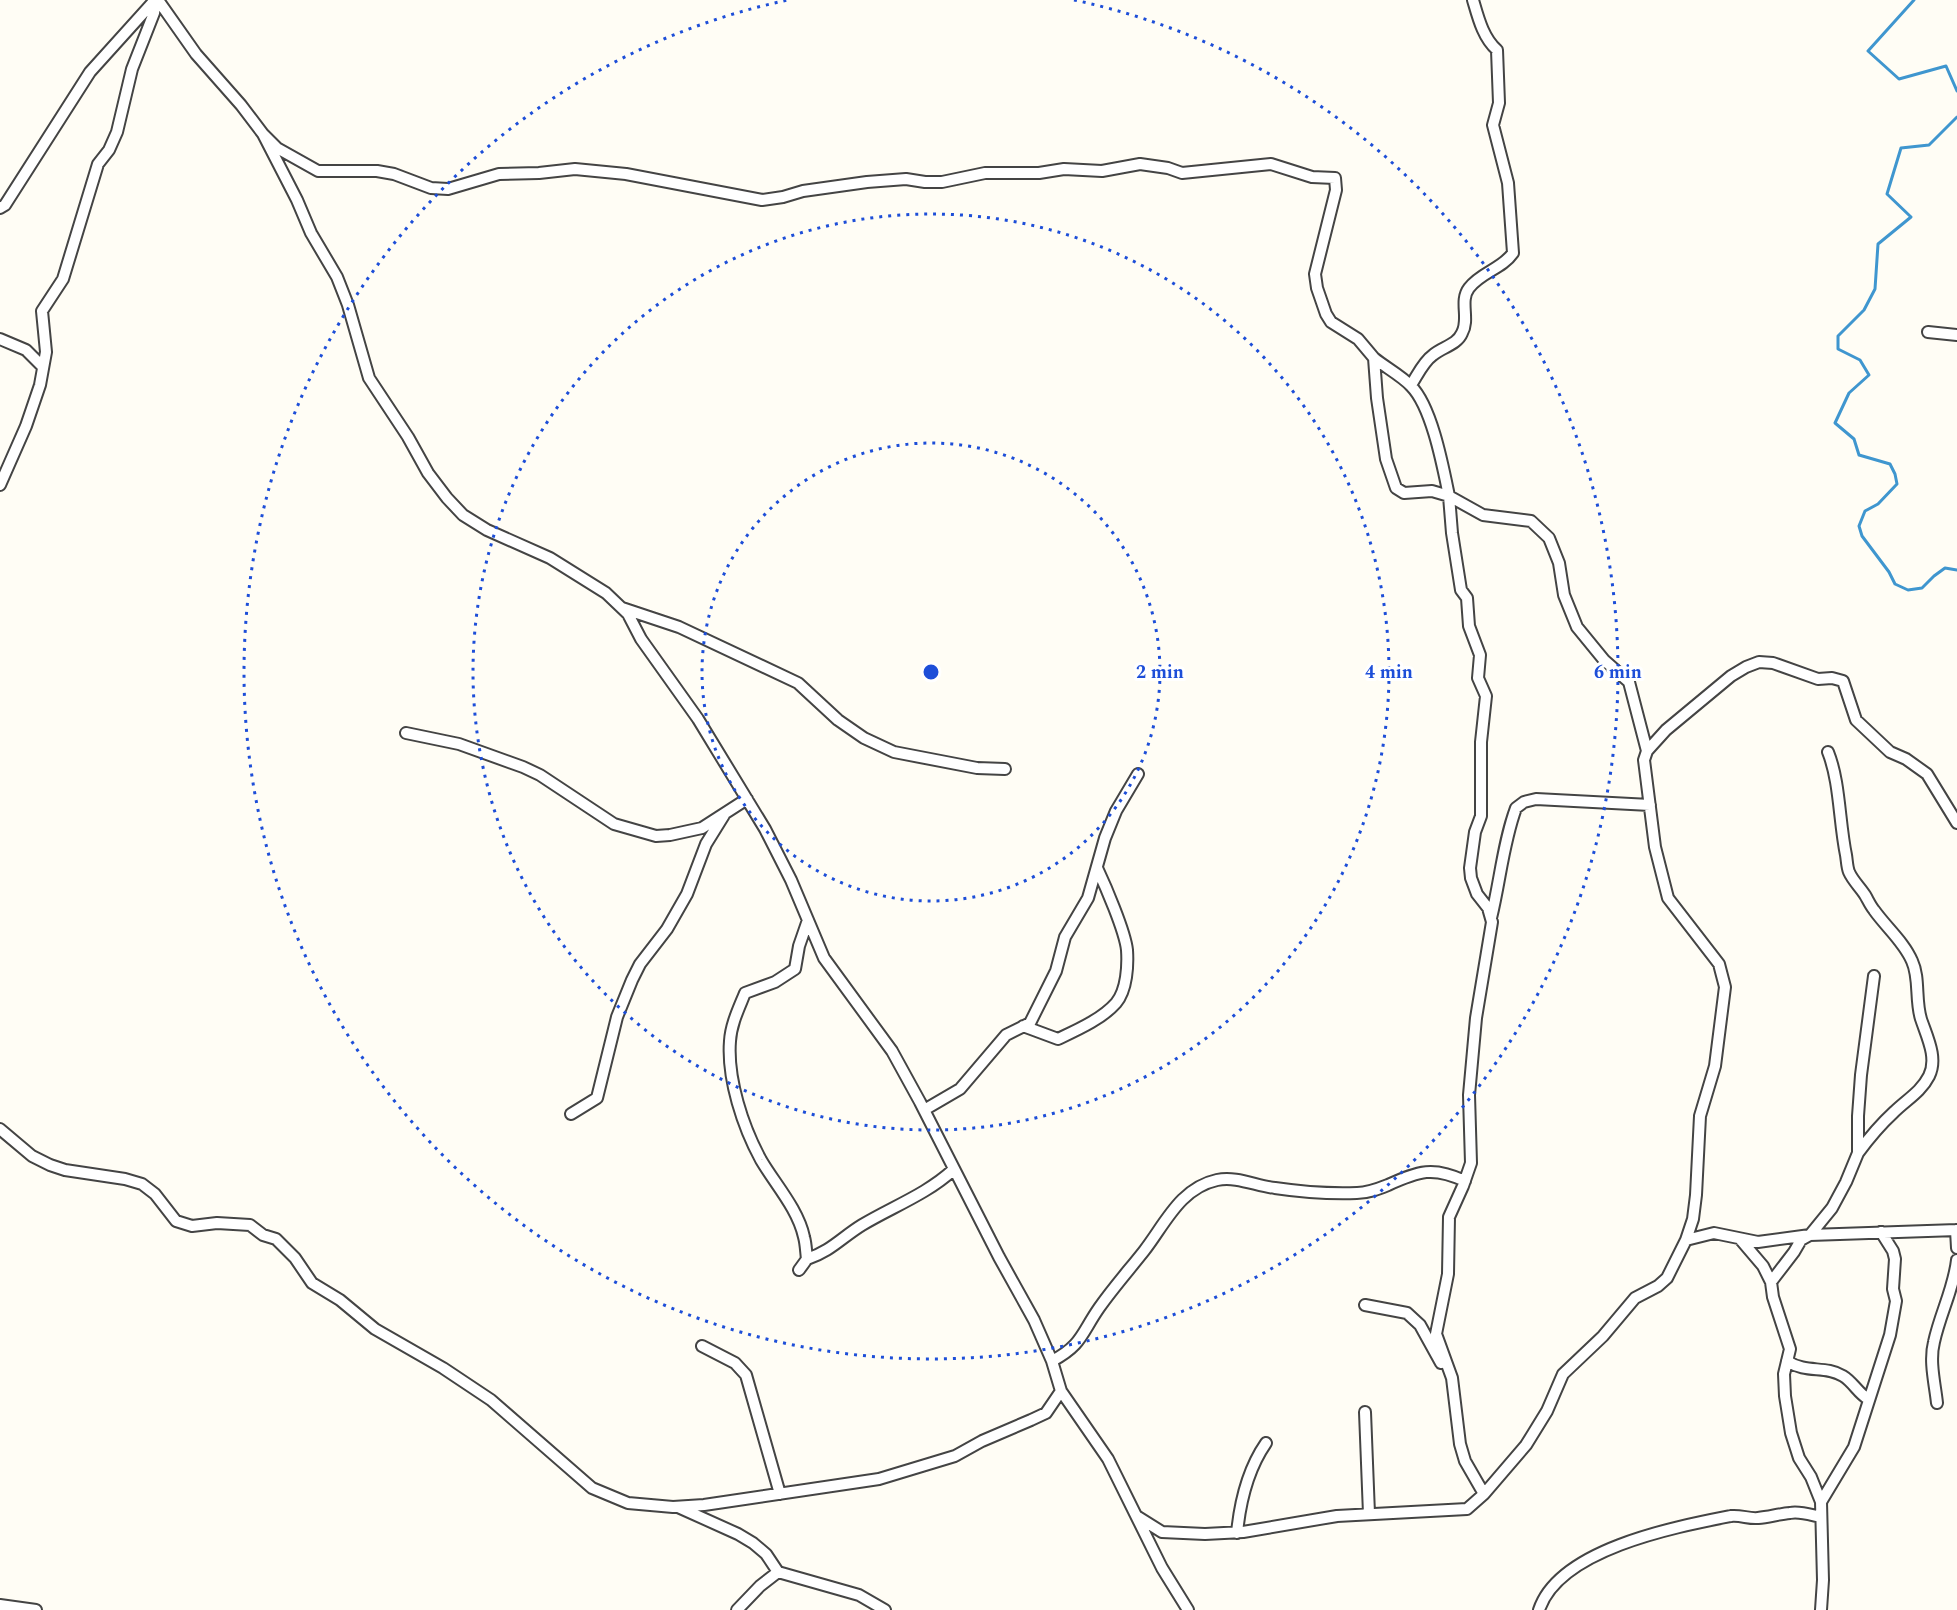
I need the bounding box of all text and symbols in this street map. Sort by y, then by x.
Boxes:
text: 2 min [1136,659,1184,686]
text: 4 min [1365,659,1413,686]
text: 6 min [1594,659,1642,686]
centre of rings [921,662,941,682]

